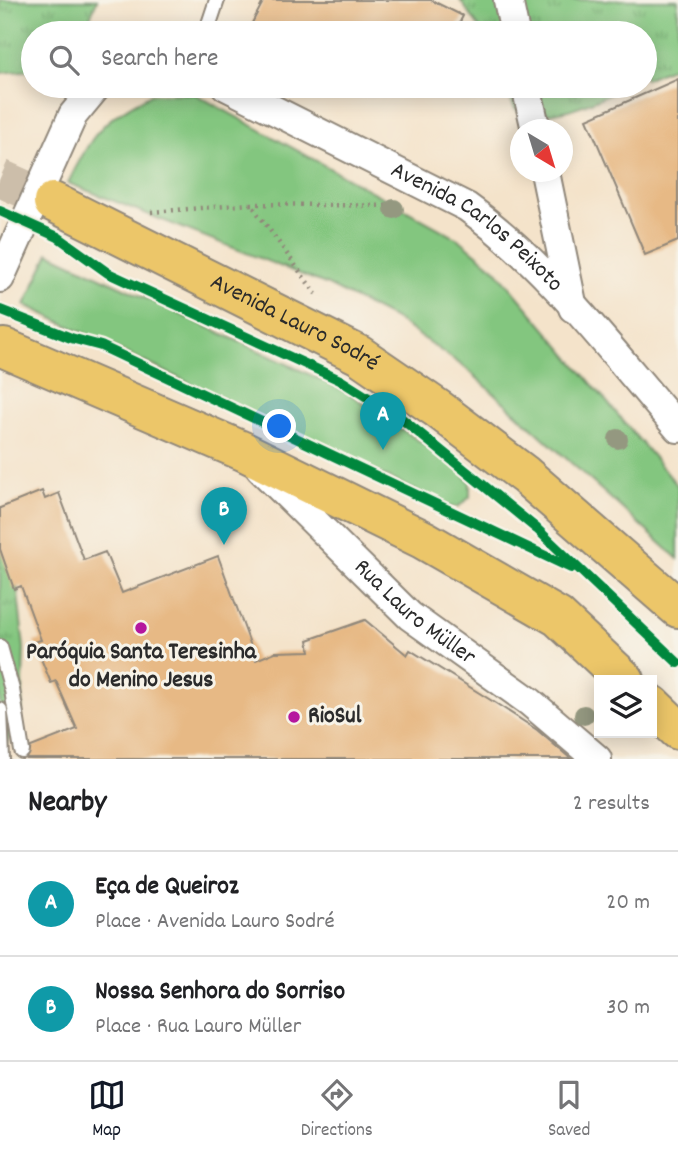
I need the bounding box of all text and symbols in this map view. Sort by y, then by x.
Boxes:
search box [21,21,657,98]
icon: search [45,41,83,79]
text: Search here [101,41,219,78]
north arrow [510,119,573,182]
street label: Avenida Carlos Peixoto [384,154,570,300]
street label: Avenida Lauro Sodré [204,266,386,381]
pin: A [360,392,406,450]
your location [262,409,296,443]
pin: B [201,487,247,545]
street label: Rua Lauro Müller [345,552,482,675]
marker: Paróquia Santa Teresinha do Menino Jesus [133,620,149,636]
place label: Paróquia Santa Teresinha do Menino Jesus [26,636,257,698]
map controls [594,675,657,738]
button: layers [594,675,657,738]
place label: RioSul [308,700,362,734]
marker: RioSul [286,709,302,725]
text: Nearby [28,783,106,826]
text: 2 results [573,788,650,821]
text: Eça de Queiroz [95,869,239,906]
text: A [45,887,57,920]
text: 20 m [606,887,650,920]
text: Place · Avenida Lauro Sodré [95,906,335,939]
text: Nossa Senhora do Sorriso [95,974,345,1011]
text: B [46,992,56,1025]
text: 30 m [606,992,650,1025]
text: Place · Rua Lauro Müller [95,1011,301,1044]
tab: Map [88,1076,126,1145]
tab: Directions [301,1076,373,1145]
tab: Saved [548,1076,590,1145]

